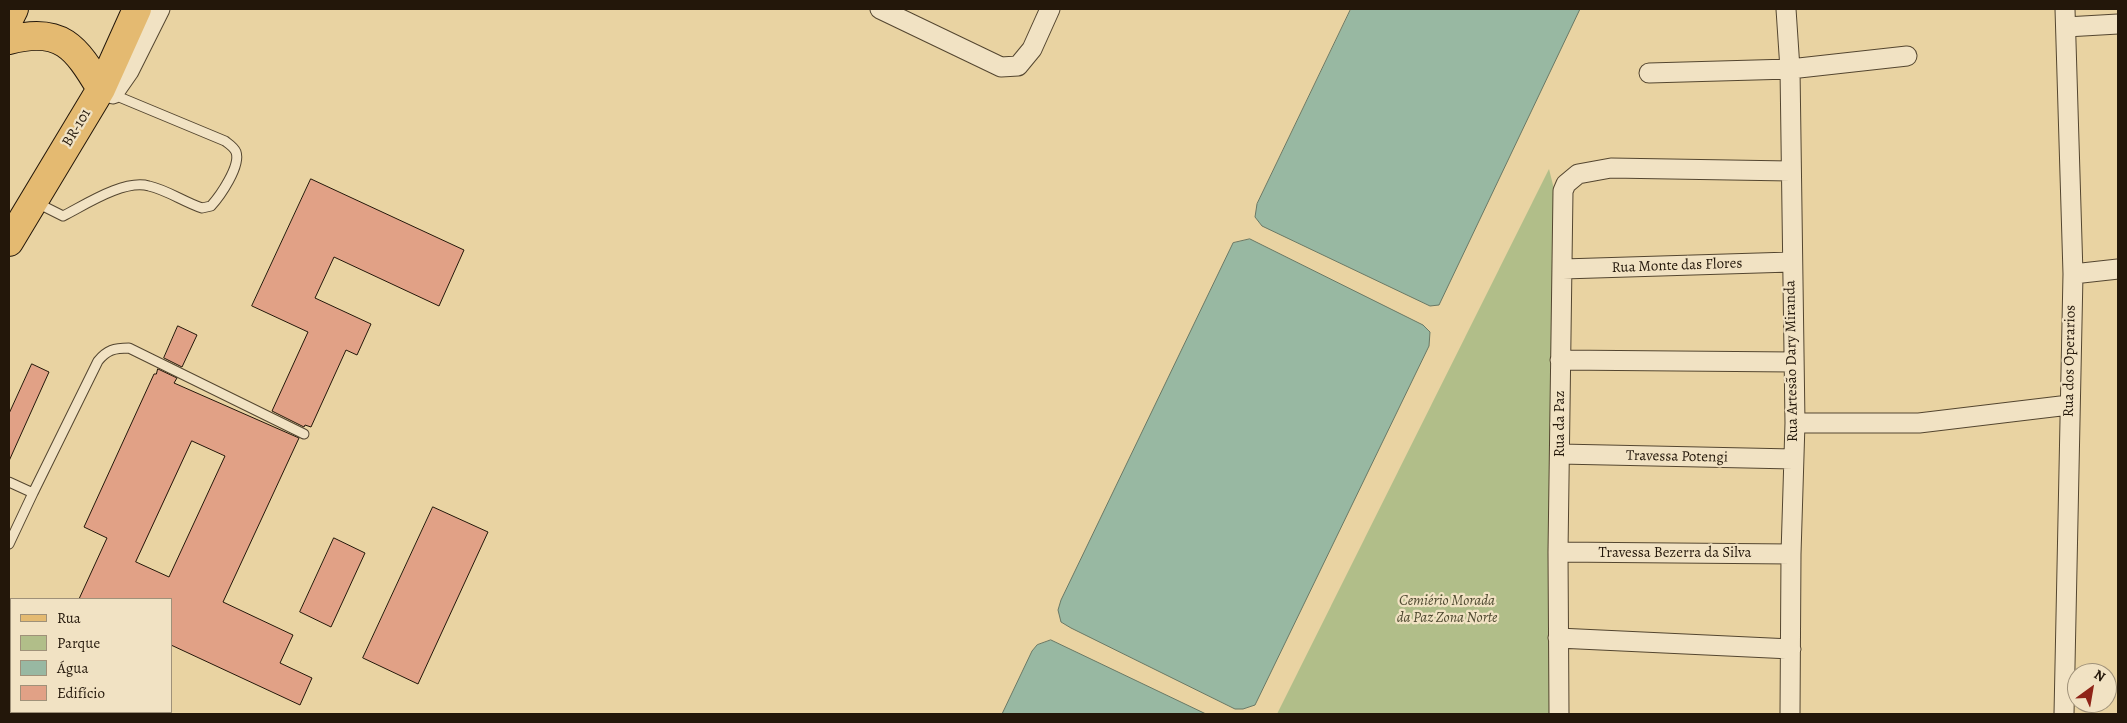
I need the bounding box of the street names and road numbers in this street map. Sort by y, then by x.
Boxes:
street label: BR-101 [59,106,95,150]
street label: Rua Monte das Flores [1611,255,1743,277]
street label: Rua Artesão Dary Miranda [1782,280,1802,442]
street label: Rua dos Operarios [2060,305,2080,417]
street label: Rua da Paz [1551,391,1569,457]
street label: Travessa Potengi [1626,447,1728,467]
street label: Travessa Bezerra da Silva [1599,544,1751,562]

